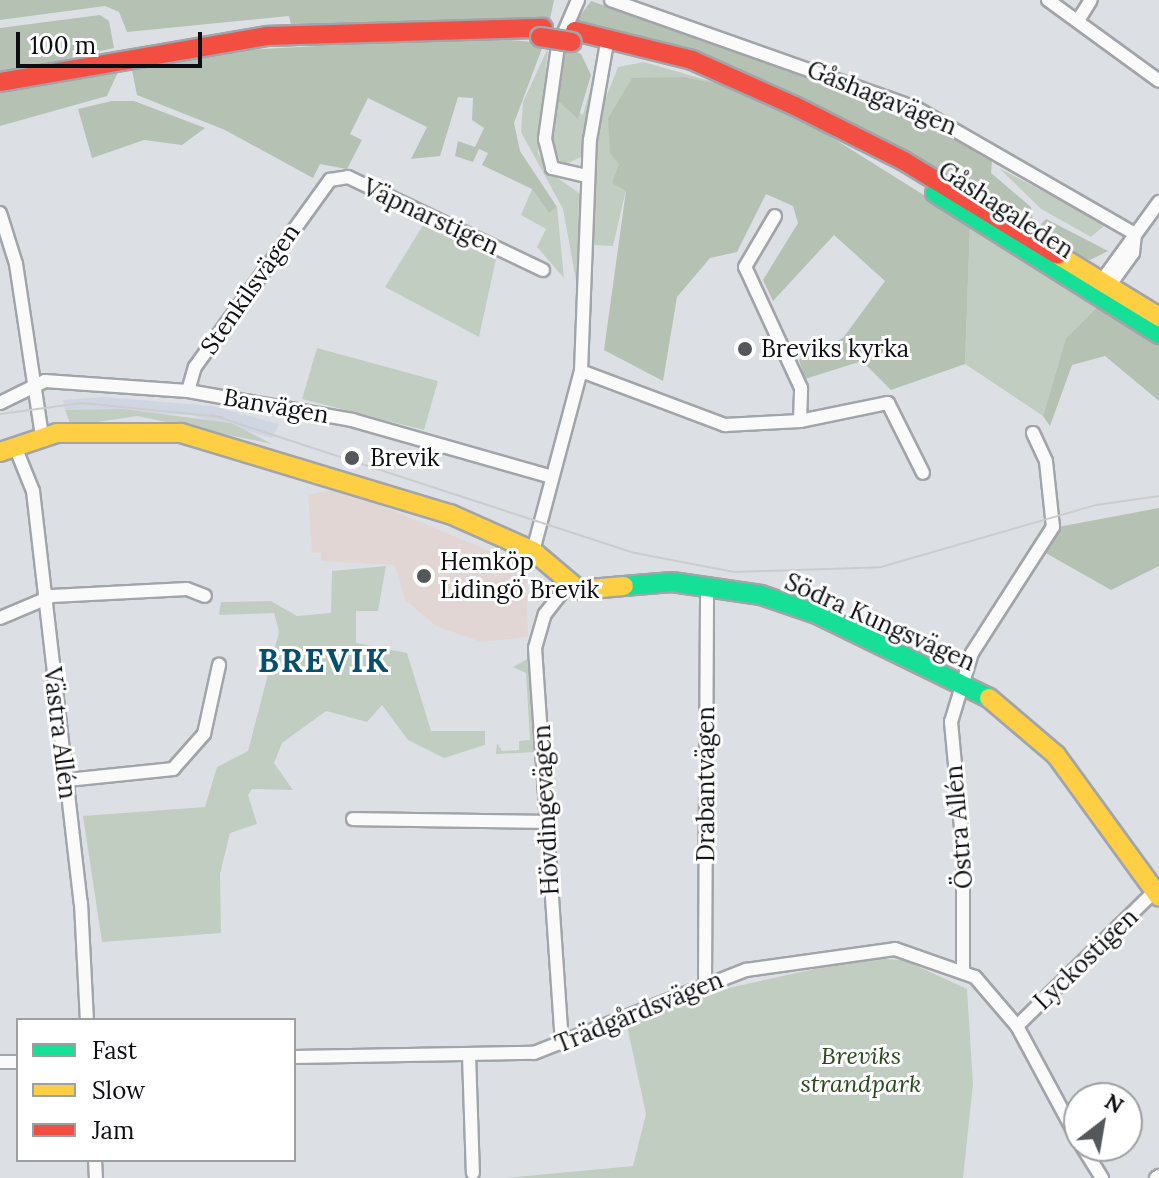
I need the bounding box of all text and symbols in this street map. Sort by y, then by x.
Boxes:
scale bar [20,16,206,66]
text: 100 m [30,30,96,61]
street label: Gåshagavägen [803,55,961,141]
street label: Gåshagaleden [933,156,1079,264]
street label: Väpnarstigen [358,173,504,261]
street label: Stenkilsvägen [194,218,306,360]
place label: Breviks kyrka [761,335,909,363]
marker: Breviks kyrka [736,340,754,358]
street label: Banvägen [221,383,331,429]
place label: Brevik [370,444,440,472]
marker: Brevik [341,447,363,469]
place label: Hemköp Lidingö Brevik [440,548,599,604]
marker: Hemköp Lidingö Brevik [415,567,433,585]
street label: Södra Kungsvägen [780,567,980,677]
district label: BREVIK [258,642,390,680]
street label: Västra Allén [38,666,82,800]
street label: Drabantvägen [692,706,720,862]
street label: Hövdingevägen [527,724,565,896]
street label: Östra Allén [939,764,979,890]
street label: Lyckostigen [1028,902,1144,1016]
street label: Trädgårdsvägen [551,965,727,1059]
legend [16,1018,296,1162]
text: Fast [92,1035,137,1066]
park label: Breviks strandpark [801,1042,921,1098]
text: Slow [92,1075,145,1106]
north arrow [1063,1082,1143,1162]
text: N [1100,1087,1129,1120]
text: Jam [92,1115,134,1146]

